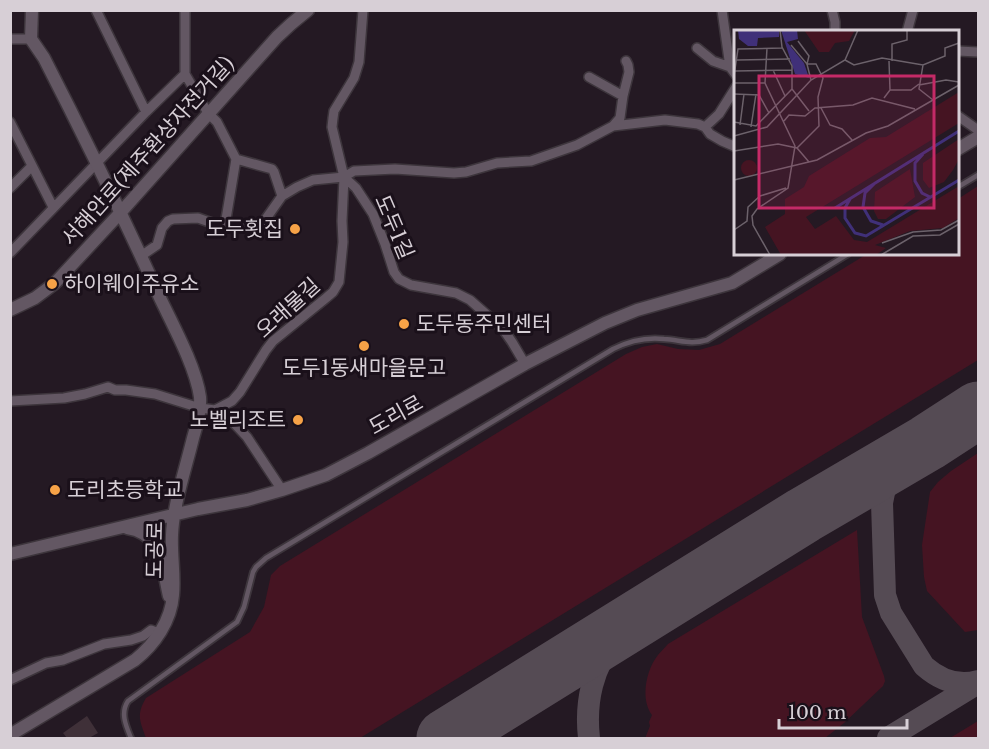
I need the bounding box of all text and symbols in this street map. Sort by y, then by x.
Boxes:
inset map [734,30,959,255]
street label: 서해안로(제주환상자전거길) [56,51,240,251]
street label: 도두1길 [369,191,419,263]
place label: 도두횟집 [206,216,283,242]
marker: 도두횟집 [288,222,302,236]
place label: 하이웨이주유소 [64,271,199,297]
street label: 오래물길 [251,272,325,344]
marker: 하이웨이주유소 [45,277,59,291]
place label: 도두동주민센터 [416,311,551,337]
marker: 도두동주민센터 [397,317,411,331]
marker: 도두1동새마을문고 [357,339,371,353]
place label: 도두1동새마을문고 [282,355,446,381]
street label: 도리로 [364,390,428,440]
place label: 노벨리조트 [189,407,286,433]
marker: 노벨리조트 [291,413,305,427]
place label: 도리초등학교 [67,477,183,503]
marker: 도리초등학교 [48,483,62,497]
street label: 도공로 [141,521,169,579]
scale bar [779,692,906,730]
text: 100 m [788,702,846,724]

